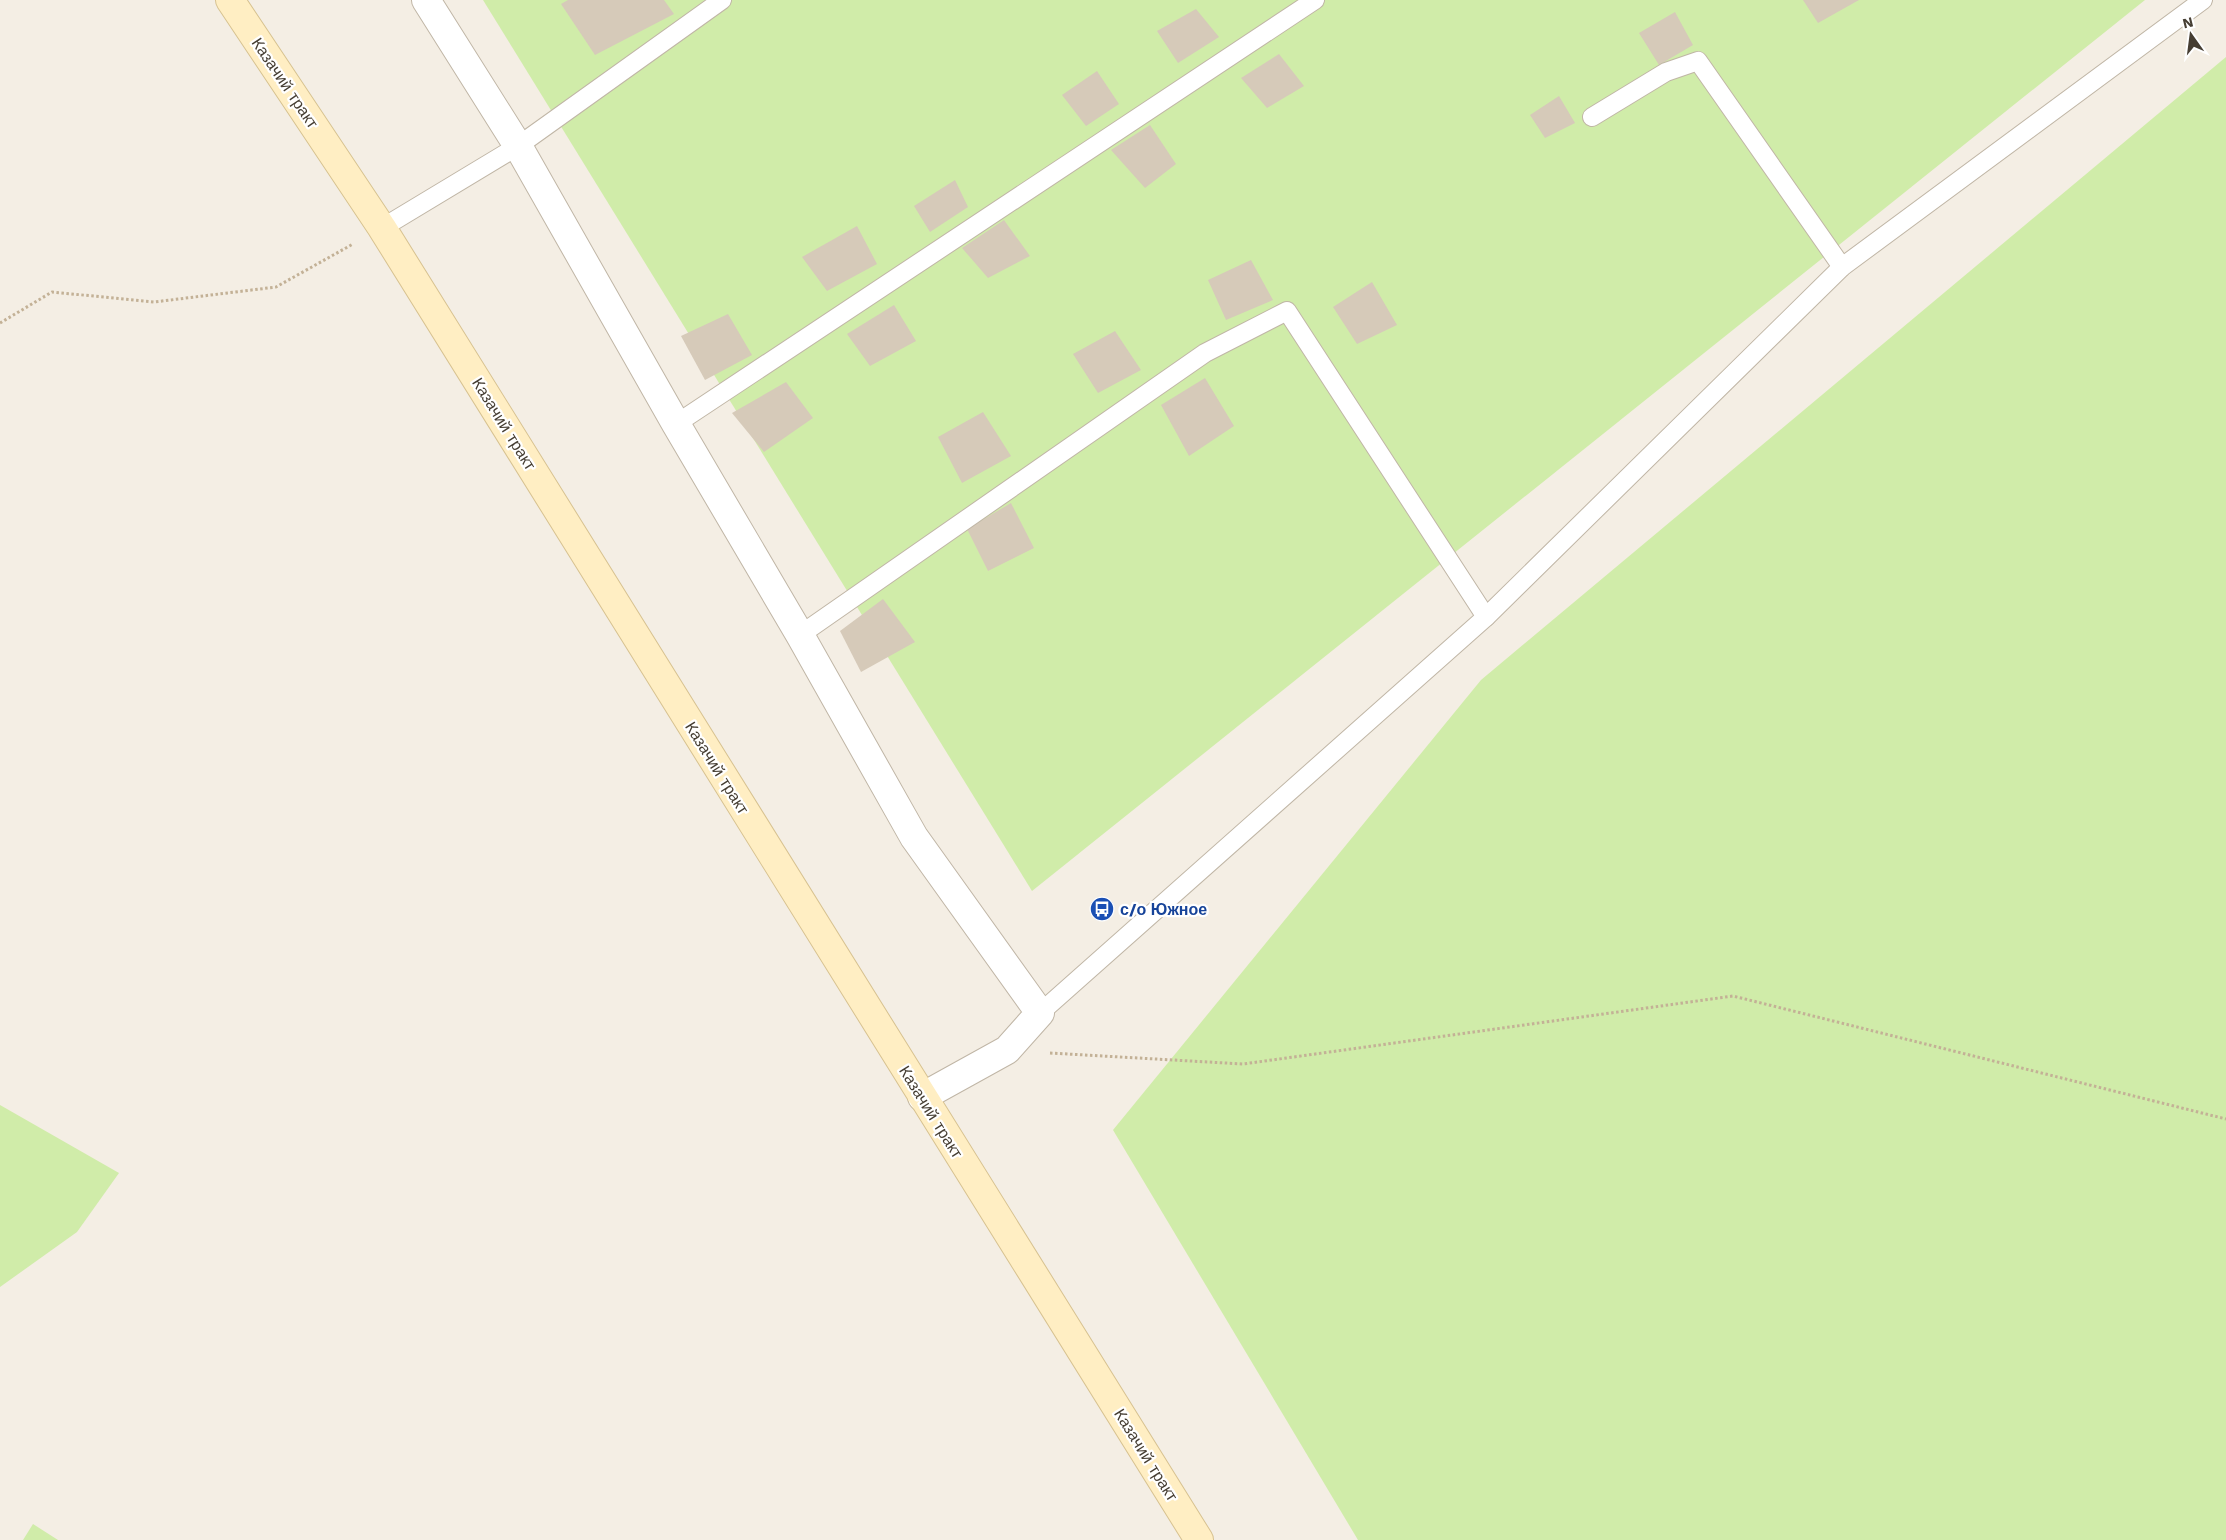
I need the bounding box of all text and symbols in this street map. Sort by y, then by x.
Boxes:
north arrow [2166,10,2216,60]
text: N [2181,13,2195,31]
street label: Казачий тракт [248,34,323,132]
street label: Казачий тракт [468,374,540,474]
street label: Казачий тракт [681,718,753,818]
bus stop icon: с/о Южное [1089,896,1115,922]
place label: с/о Южное [1120,900,1207,919]
street label: Казачий тракт [895,1062,967,1162]
street label: Казачий тракт [1110,1405,1182,1505]

